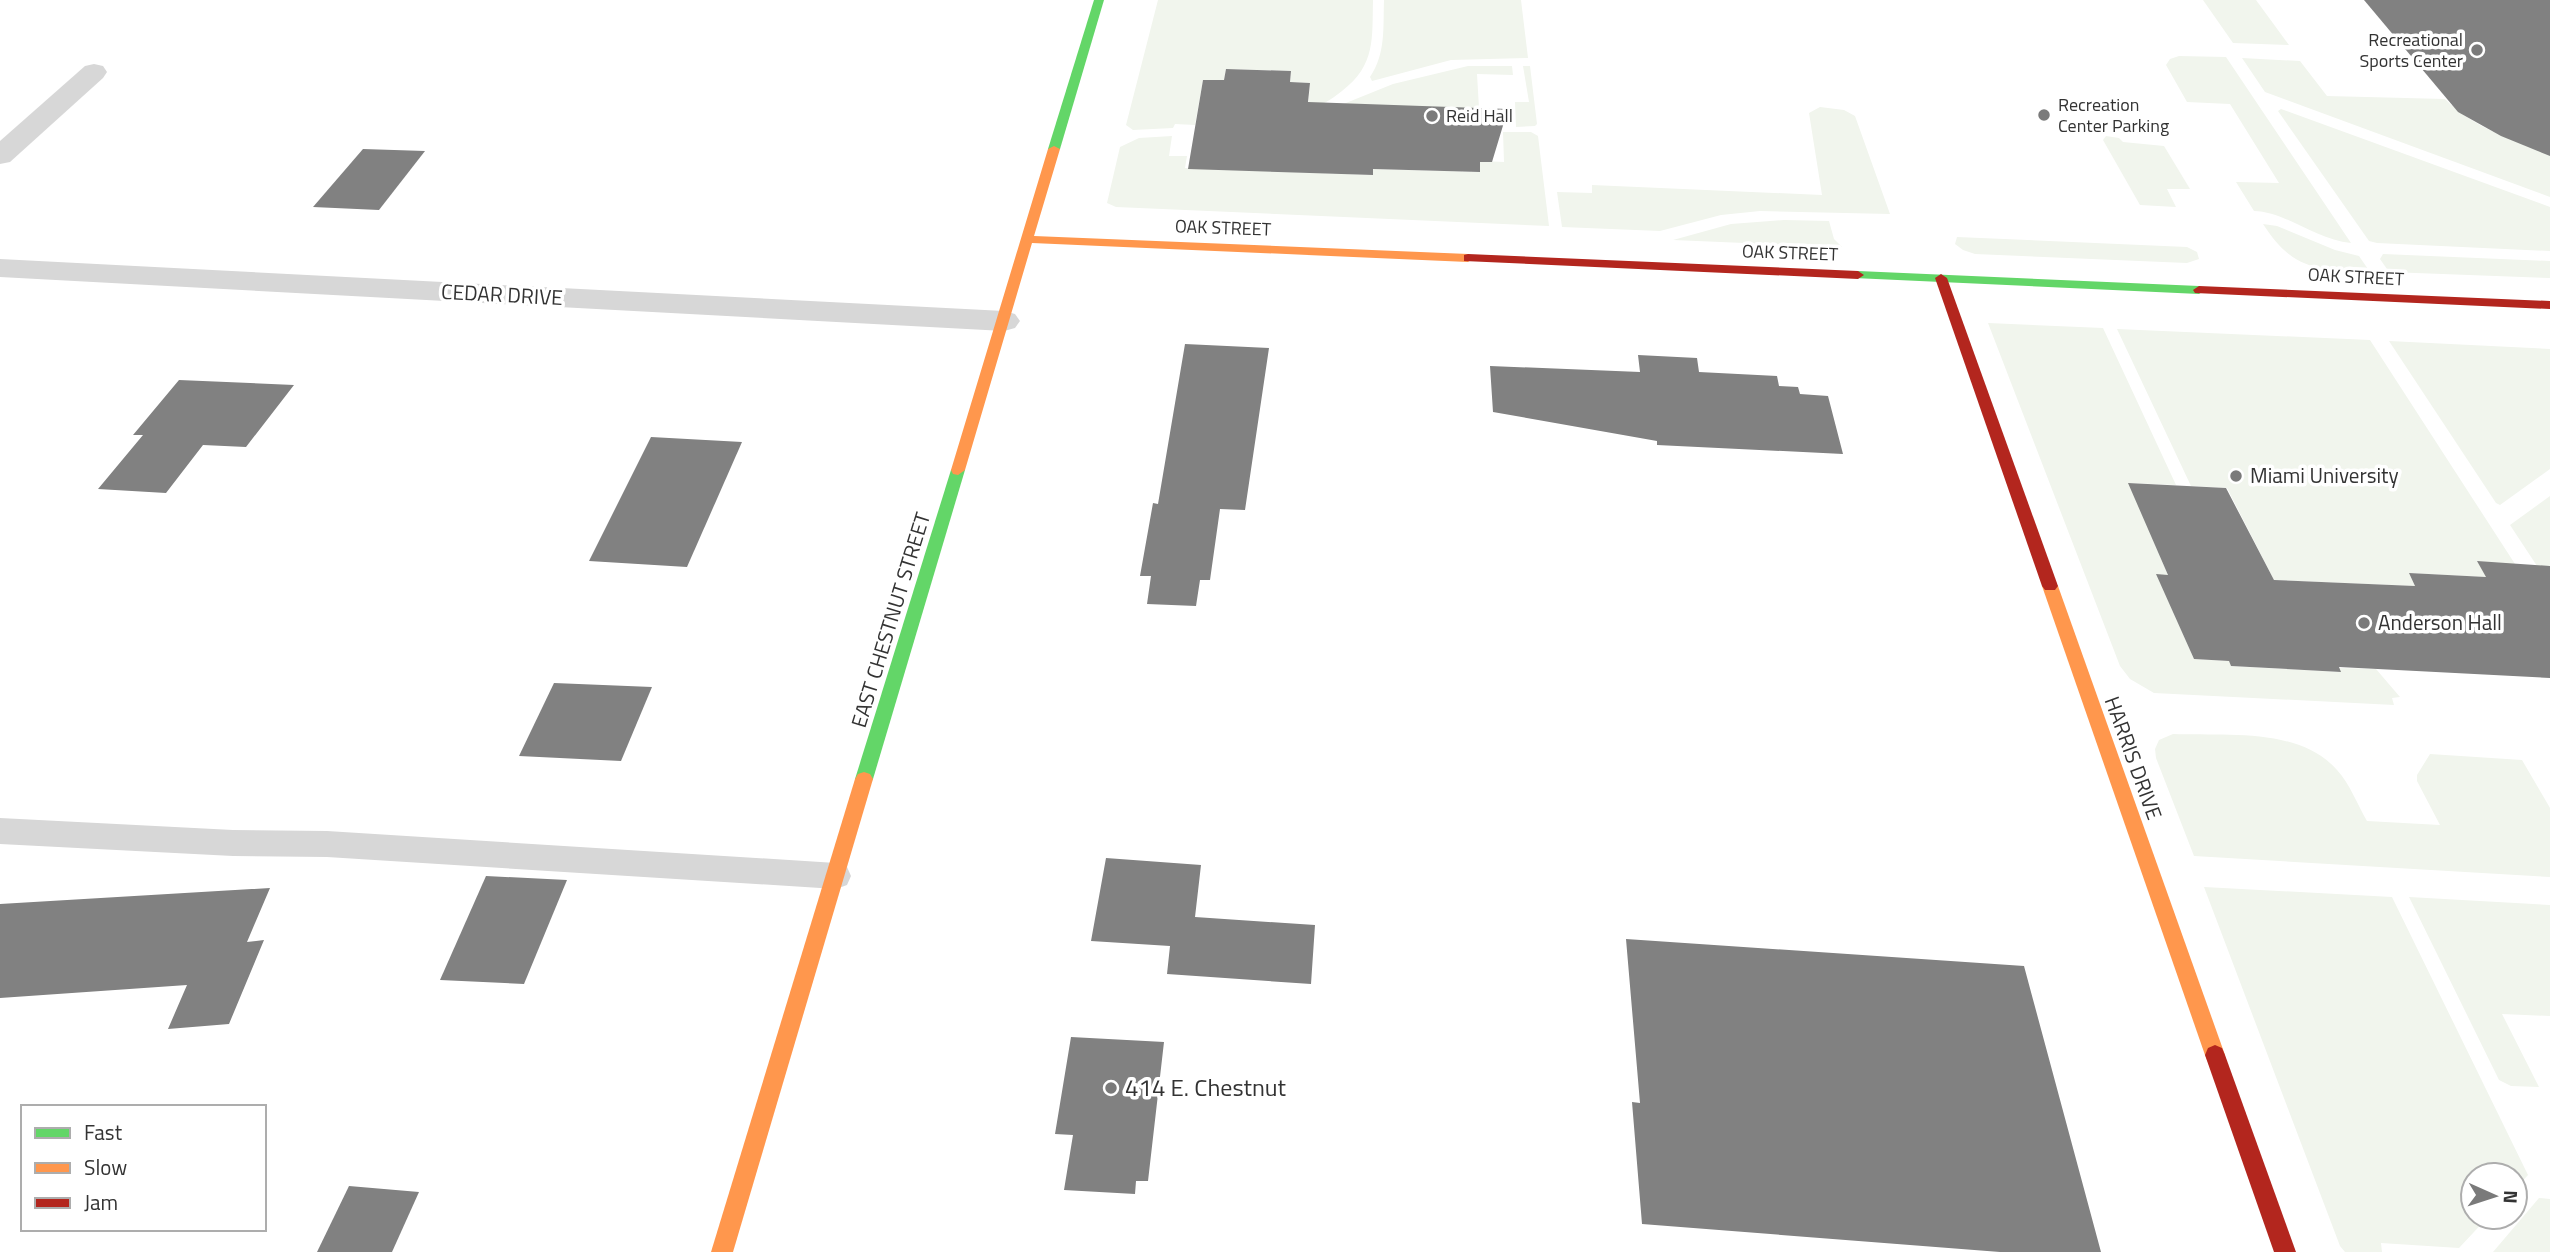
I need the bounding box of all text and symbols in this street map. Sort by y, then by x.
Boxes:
place label: Recreational Sports Center [2359,26,2463,74]
marker: Recreational Sports Center [2469,42,2485,58]
place label: Recreation Center Parking [2058,91,2169,139]
place label: Reid Hall [1446,102,1513,129]
marker: Recreation Center Parking [2036,107,2052,123]
marker: Reid Hall [1424,108,1440,124]
street label: OAK STREET [1174,212,1272,243]
street label: OAK STREET [1741,237,1839,268]
street label: OAK STREET [2307,260,2405,293]
street label: CEDAR DRIVE [440,275,564,313]
place label: Miami University [2250,459,2399,491]
marker: Miami University [2228,468,2244,484]
street label: EAST CHESTNUT STREET [842,508,938,731]
place label: Anderson Hall [2378,606,2502,638]
marker: Anderson Hall [2356,615,2372,631]
street label: HARRIS DRIVE [2097,691,2171,824]
place label: 414 E. Chestnut [1125,1069,1287,1105]
marker: 414 E. Chestnut [1103,1080,1119,1096]
legend [21,1105,266,1231]
text: Fast [84,1116,123,1148]
text: Slow [84,1151,127,1183]
north arrow [2459,1161,2529,1231]
text: Jam [84,1186,118,1218]
text: N [2497,1190,2526,1204]

